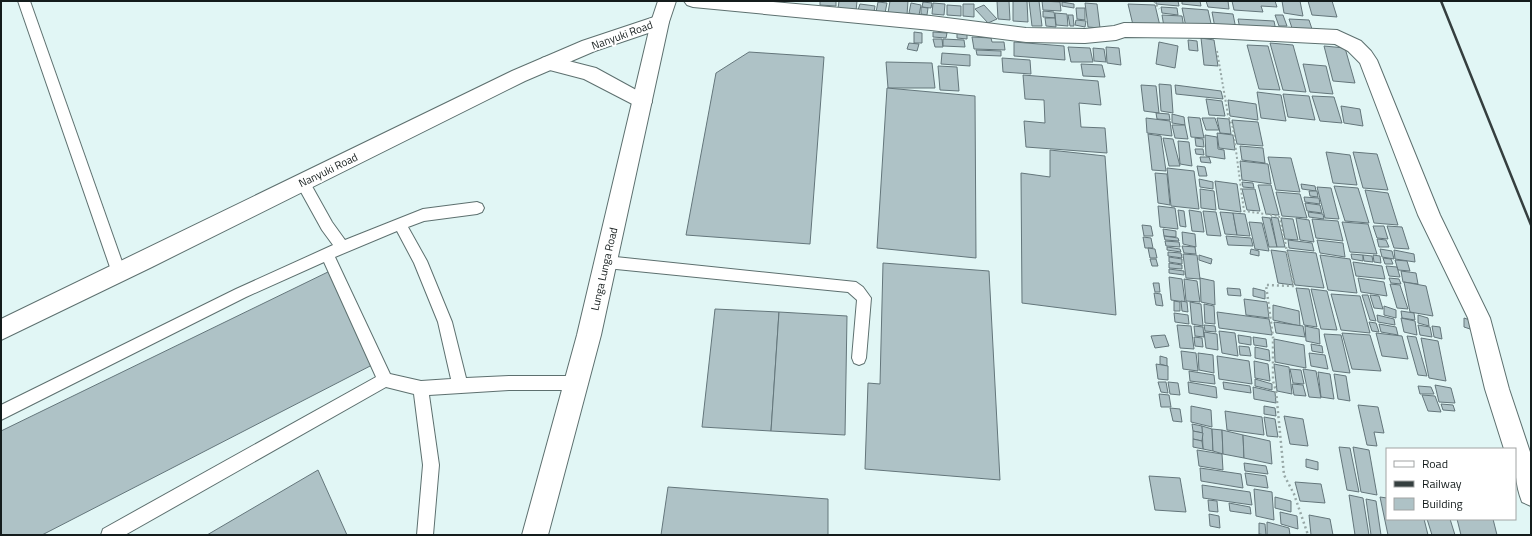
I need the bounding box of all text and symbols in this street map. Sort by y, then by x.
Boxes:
street label: Nanyuki Road [589,17,655,53]
street label: Nanyuki Road [296,149,360,191]
street label: Lunga Lunga Road [587,226,621,312]
legend [1386,448,1516,520]
text: Road [1422,454,1448,473]
text: Railway [1422,474,1462,493]
text: Building [1422,494,1463,513]

